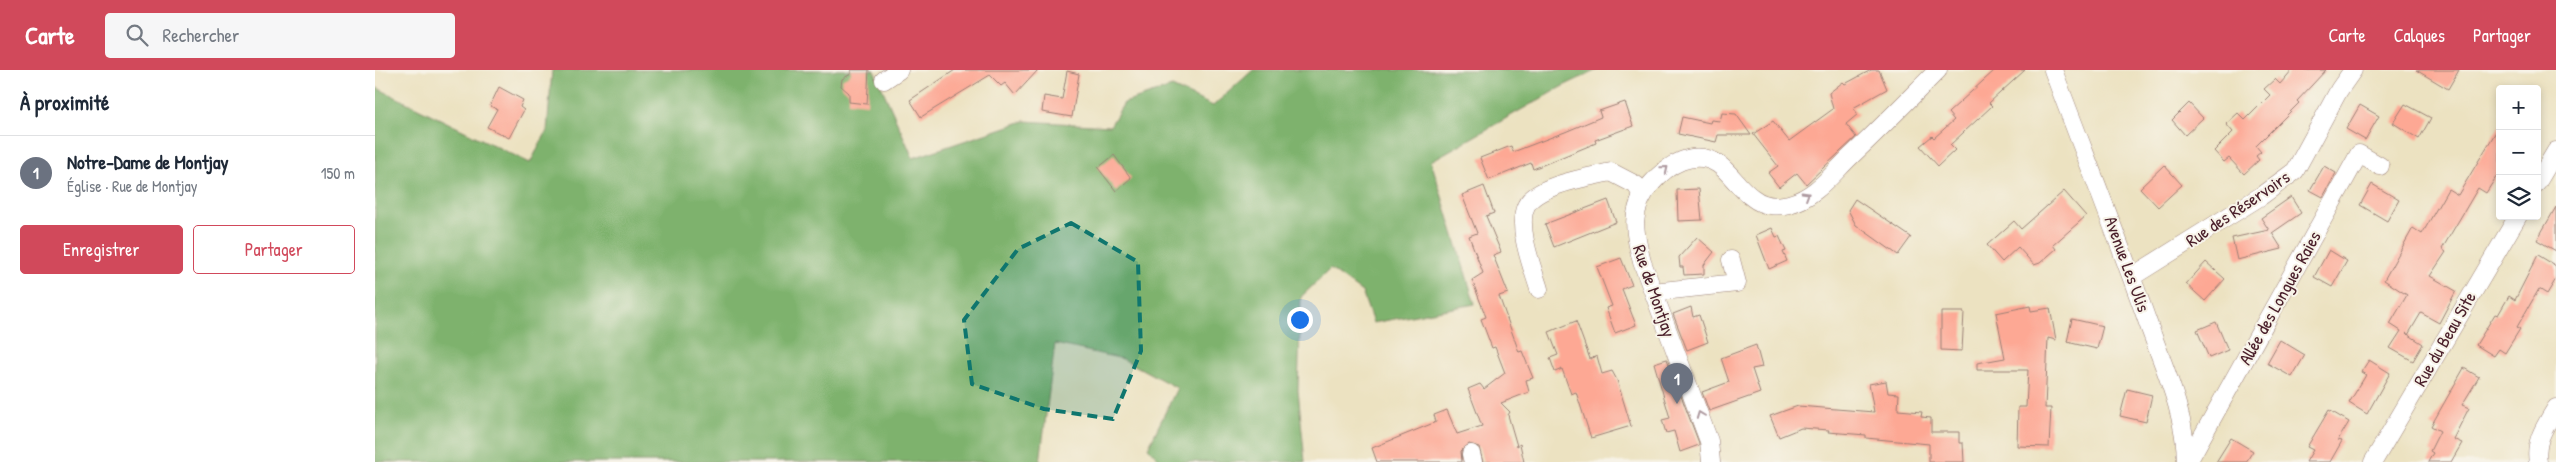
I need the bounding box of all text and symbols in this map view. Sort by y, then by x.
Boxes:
search box [105,13,455,58]
text: Carte [25,19,75,51]
icon: search [123,21,151,49]
text: Rechercher [163,22,239,48]
text: Carte [2328,23,2366,48]
text: Calques [2394,23,2445,48]
text: Partager [2473,23,2531,48]
map controls [2496,85,2541,220]
button: + [2496,85,2541,130]
text: À proximité [20,88,109,117]
button: − [2496,130,2541,175]
text: Notre-Dame de Montjay [67,149,229,175]
text: 1 [33,162,39,184]
text: 150 m [321,162,355,184]
street label: Rue des Réservoirs [2181,164,2295,253]
one-way arrow [1660,166,1669,175]
text: Église · Rue de Montjay [67,175,198,197]
button: layers [2496,175,2541,220]
one-way arrow [1800,192,1809,202]
street label: Avenue Les Ulis [2099,212,2156,315]
button: Enregistrer [20,225,183,274]
button: Partager [193,225,355,274]
street label: Allée des Longues Raies [2232,226,2327,369]
street label: Rue de Montjay [1627,241,1682,341]
street label: Rue du Beau Site [2407,287,2482,391]
your location [1287,307,1313,333]
pin: 1 [1661,363,1693,404]
one-way arrow [1696,411,1706,420]

